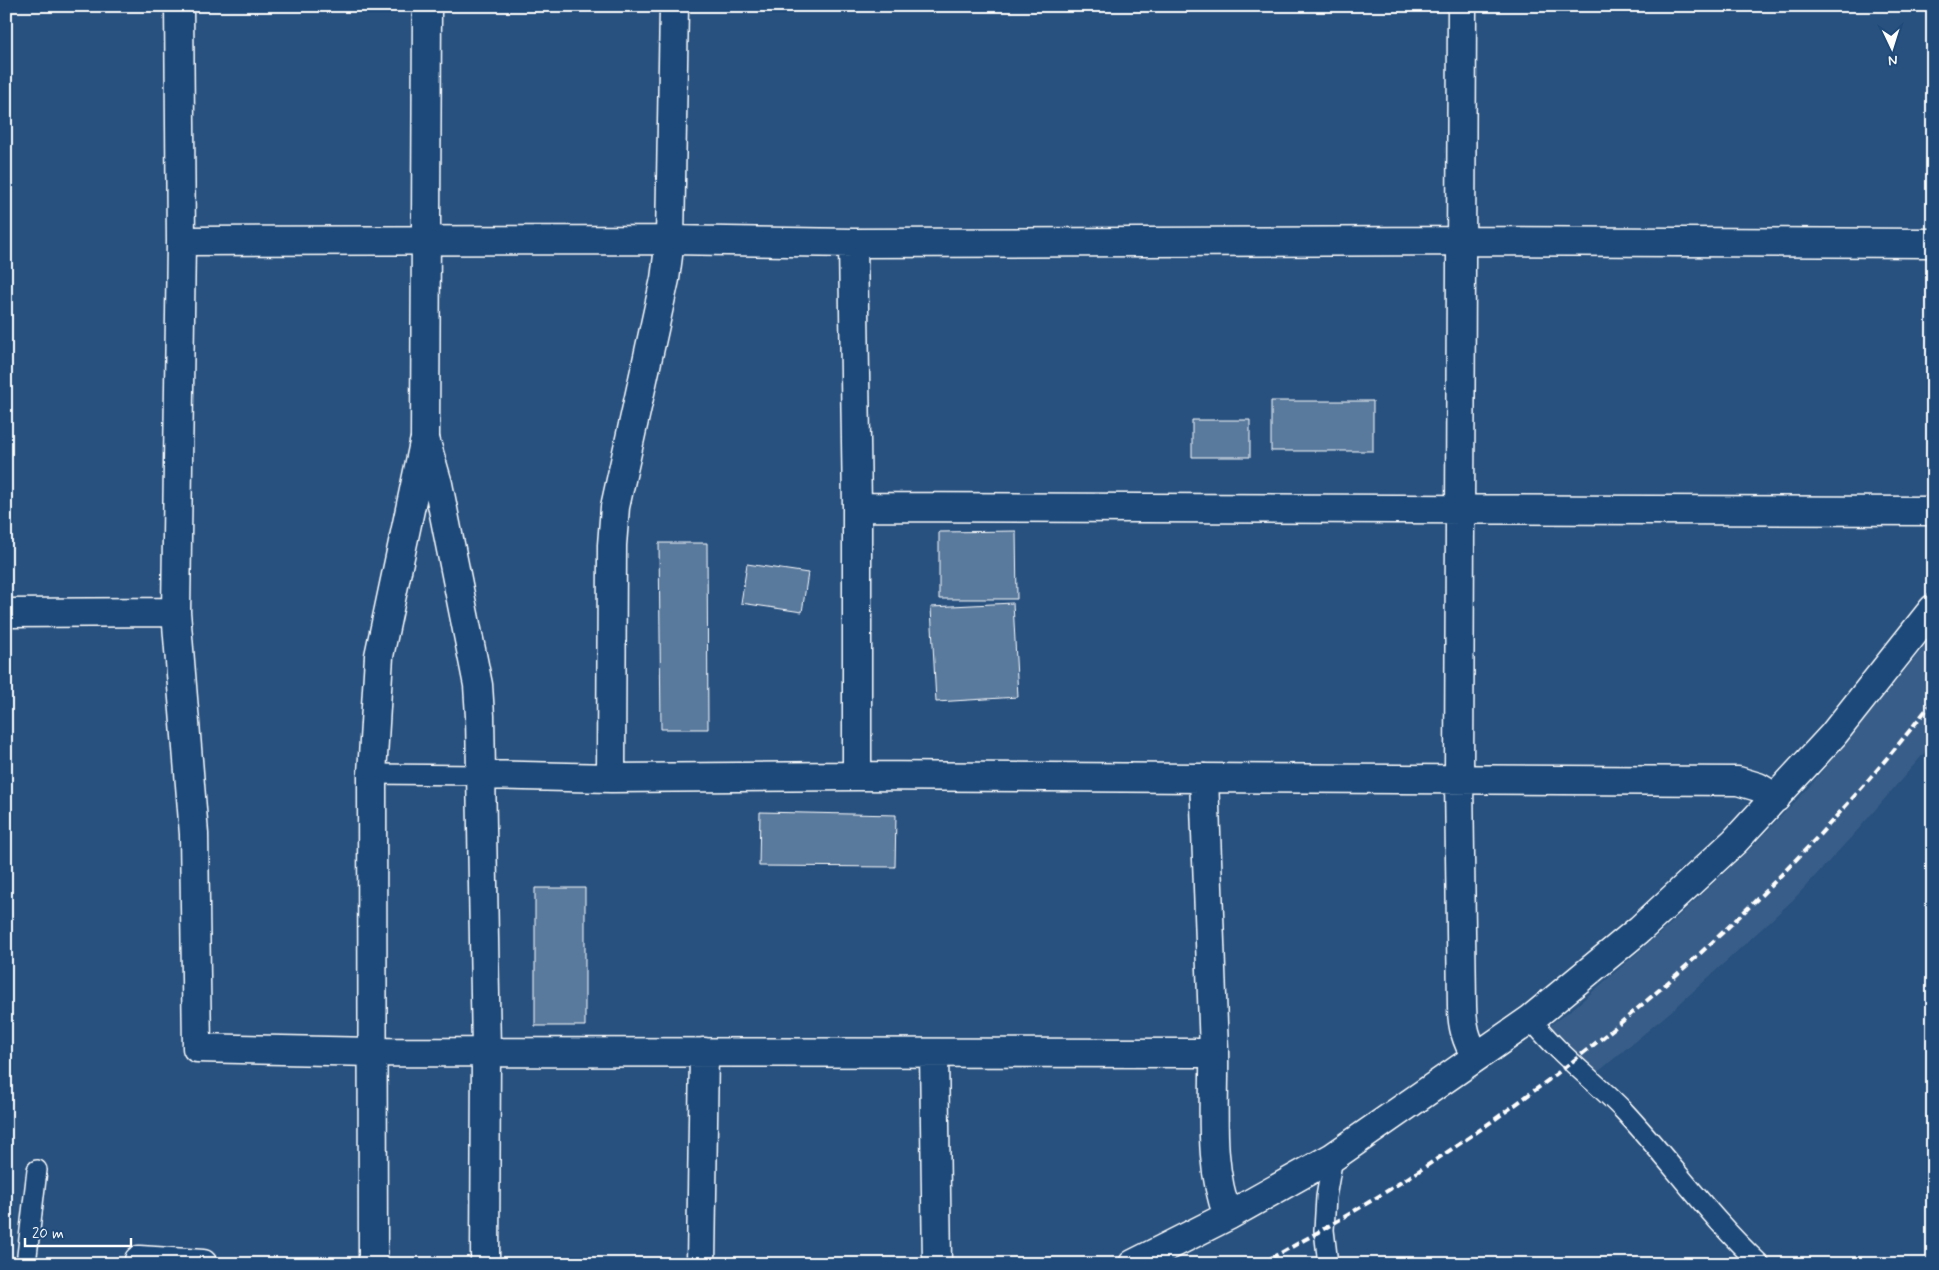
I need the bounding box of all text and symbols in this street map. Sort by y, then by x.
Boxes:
north arrow [1866,22,1916,72]
text: N [1888,51,1898,69]
scale bar [25,1215,131,1247]
text: 20 m [32,1224,64,1244]

